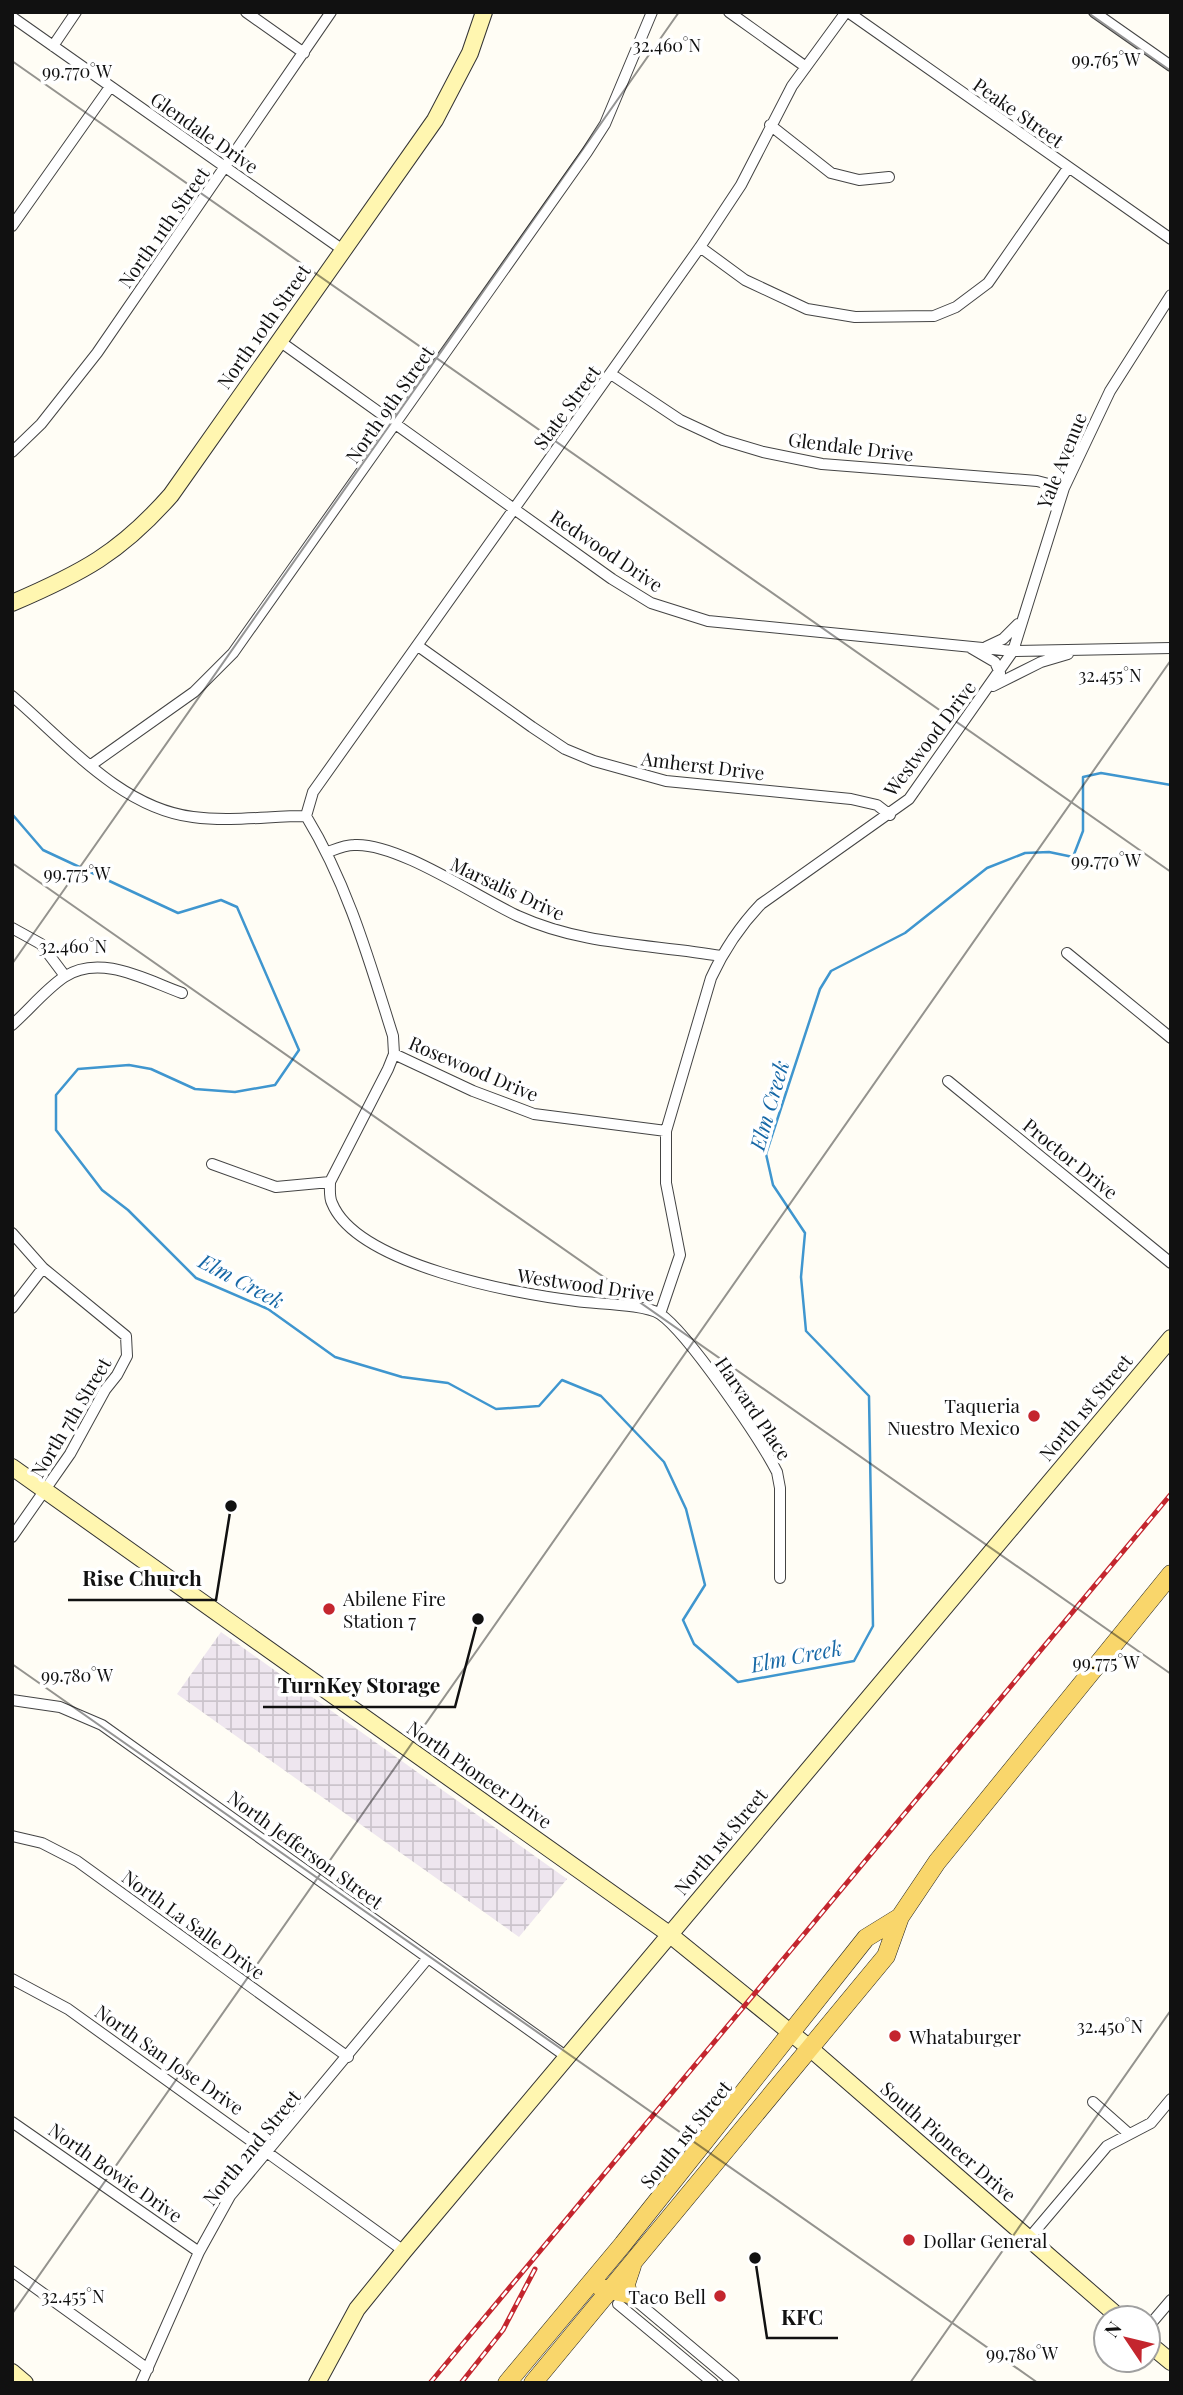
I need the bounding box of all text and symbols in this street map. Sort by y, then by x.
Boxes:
text: 32.460°N [633,33,701,57]
text: 99.765°W [1071,47,1141,71]
text: 99.770°W [42,59,113,83]
street label: Peake Street [968,71,1070,153]
street label: Glendale Drive [146,85,264,179]
street label: North 11th Street [112,161,215,293]
street label: North 10th Street [210,258,316,394]
street label: North 9th Street [339,340,439,468]
street label: State Street [527,359,606,455]
street label: Yale Avenue [1030,408,1092,513]
street label: Glendale Drive [787,425,915,467]
street label: Redwood Drive [546,503,668,597]
text: 32.455°N [1078,663,1142,687]
street label: Westwood Drive [876,675,981,802]
street label: Amherst Drive [639,744,766,785]
text: 99.770°W [1071,848,1142,872]
street label: Marsalis Drive [447,850,569,926]
text: 99.775°W [43,861,111,885]
text: 32.460°N [39,934,107,958]
street label: Rosewood Drive [405,1029,543,1107]
water label: Elm Creek [742,1057,794,1154]
street label: Proctor Drive [1018,1112,1124,1204]
water label: Elm Creek [194,1245,290,1314]
street label: Westwood Drive [515,1261,656,1306]
street label: North 1st Street [1033,1348,1138,1466]
street label: Harvard Place [710,1351,798,1465]
street label: North 7th Street [24,1352,116,1482]
place label: Taqueria Nuestro Mexico [887,1392,1021,1440]
marker: Taqueria Nuestro Mexico [1026,1408,1042,1424]
callout: Rise Church [68,1558,216,1600]
text: Rise Church [82,1563,202,1591]
place label: Abilene Fire Station 7 [342,1585,446,1633]
marker: Abilene Fire Station 7 [321,1601,337,1617]
water label: Elm Creek [747,1632,844,1678]
text: 99.775°W [1072,1650,1140,1674]
text: 99.780°W [41,1663,114,1687]
callout: TurnKey Storage [263,1665,455,1707]
text: TurnKey Storage [278,1670,440,1698]
street label: North Pioneer Drive [402,1714,558,1834]
street label: North 1st Street [668,1782,773,1900]
street label: North Jefferson Street [223,1784,389,1914]
street label: North La Salle Drive [117,1863,271,1985]
street label: North San Jose Drive [90,1998,250,2120]
text: 32.450°N [1077,2014,1144,2038]
place label: Whataburger [908,2023,1022,2049]
marker: Whataburger [887,2028,903,2044]
street label: South 1st Street [633,2074,737,2193]
street label: South Pioneer Drive [876,2075,1022,2207]
street label: North 2nd Street [196,2084,306,2210]
street label: North Bowie Drive [44,2116,188,2228]
place label: Dollar General [923,2227,1048,2253]
marker: Dollar General [901,2232,917,2248]
place label: Taco Bell [628,2283,707,2309]
text: 32.455°N [41,2284,105,2308]
marker: Taco Bell [712,2288,728,2304]
callout: KFC [767,2296,838,2338]
text: KFC [781,2302,823,2330]
north arrow [1092,2304,1162,2374]
text: N [1098,2315,1127,2342]
text: 99.780°W [986,2341,1059,2365]

